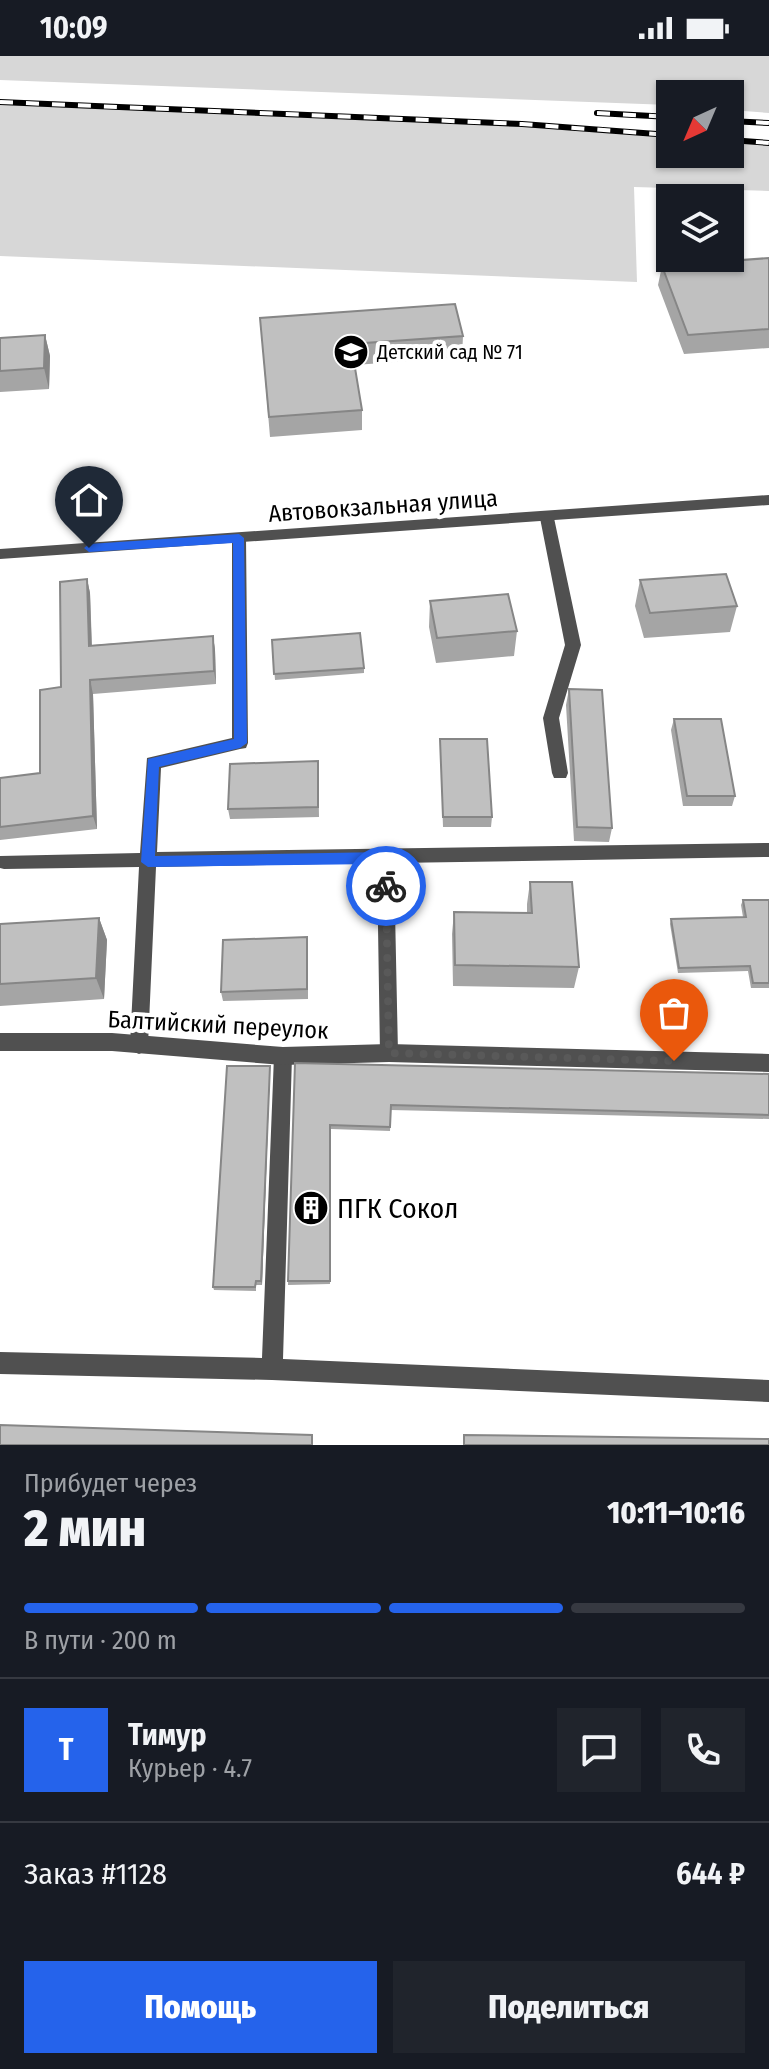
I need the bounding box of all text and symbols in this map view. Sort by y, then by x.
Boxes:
text: 10:09 [40,10,108,46]
north arrow [656,80,744,168]
map controls [656,80,744,272]
button: layers [656,184,744,272]
school or university icon: Детский сад № 71 [332,333,370,371]
place label: Детский сад № 71 [376,340,523,364]
pin [55,466,123,548]
icon: home [67,478,111,522]
street label: Автовокзальная улица [267,484,499,528]
courier [346,846,426,926]
icon: bike [364,864,408,908]
pin [640,979,708,1061]
icon: bag [652,991,696,1035]
street label: Балтийский переулок [107,1005,330,1045]
building icon: ПГК Сокол [292,1189,330,1227]
place label: ПГК Сокол [337,1192,458,1225]
text: Прибудет через [24,1468,197,1499]
text: 10:11–10:16 [607,1495,745,1531]
text: 2 мин [24,1497,146,1560]
text: В пути · 200 m [24,1625,177,1656]
button: chat [557,1708,641,1792]
button: phone [661,1708,745,1792]
text: Тимур [128,1717,207,1753]
text: Т [59,1732,73,1768]
text: Курьер · 4.7 [128,1753,252,1784]
text: Заказ #1128 [24,1856,167,1892]
text: 644 ₽ [676,1856,745,1892]
button: Помощь [24,1961,377,2053]
button: Поделиться [393,1961,745,2053]

